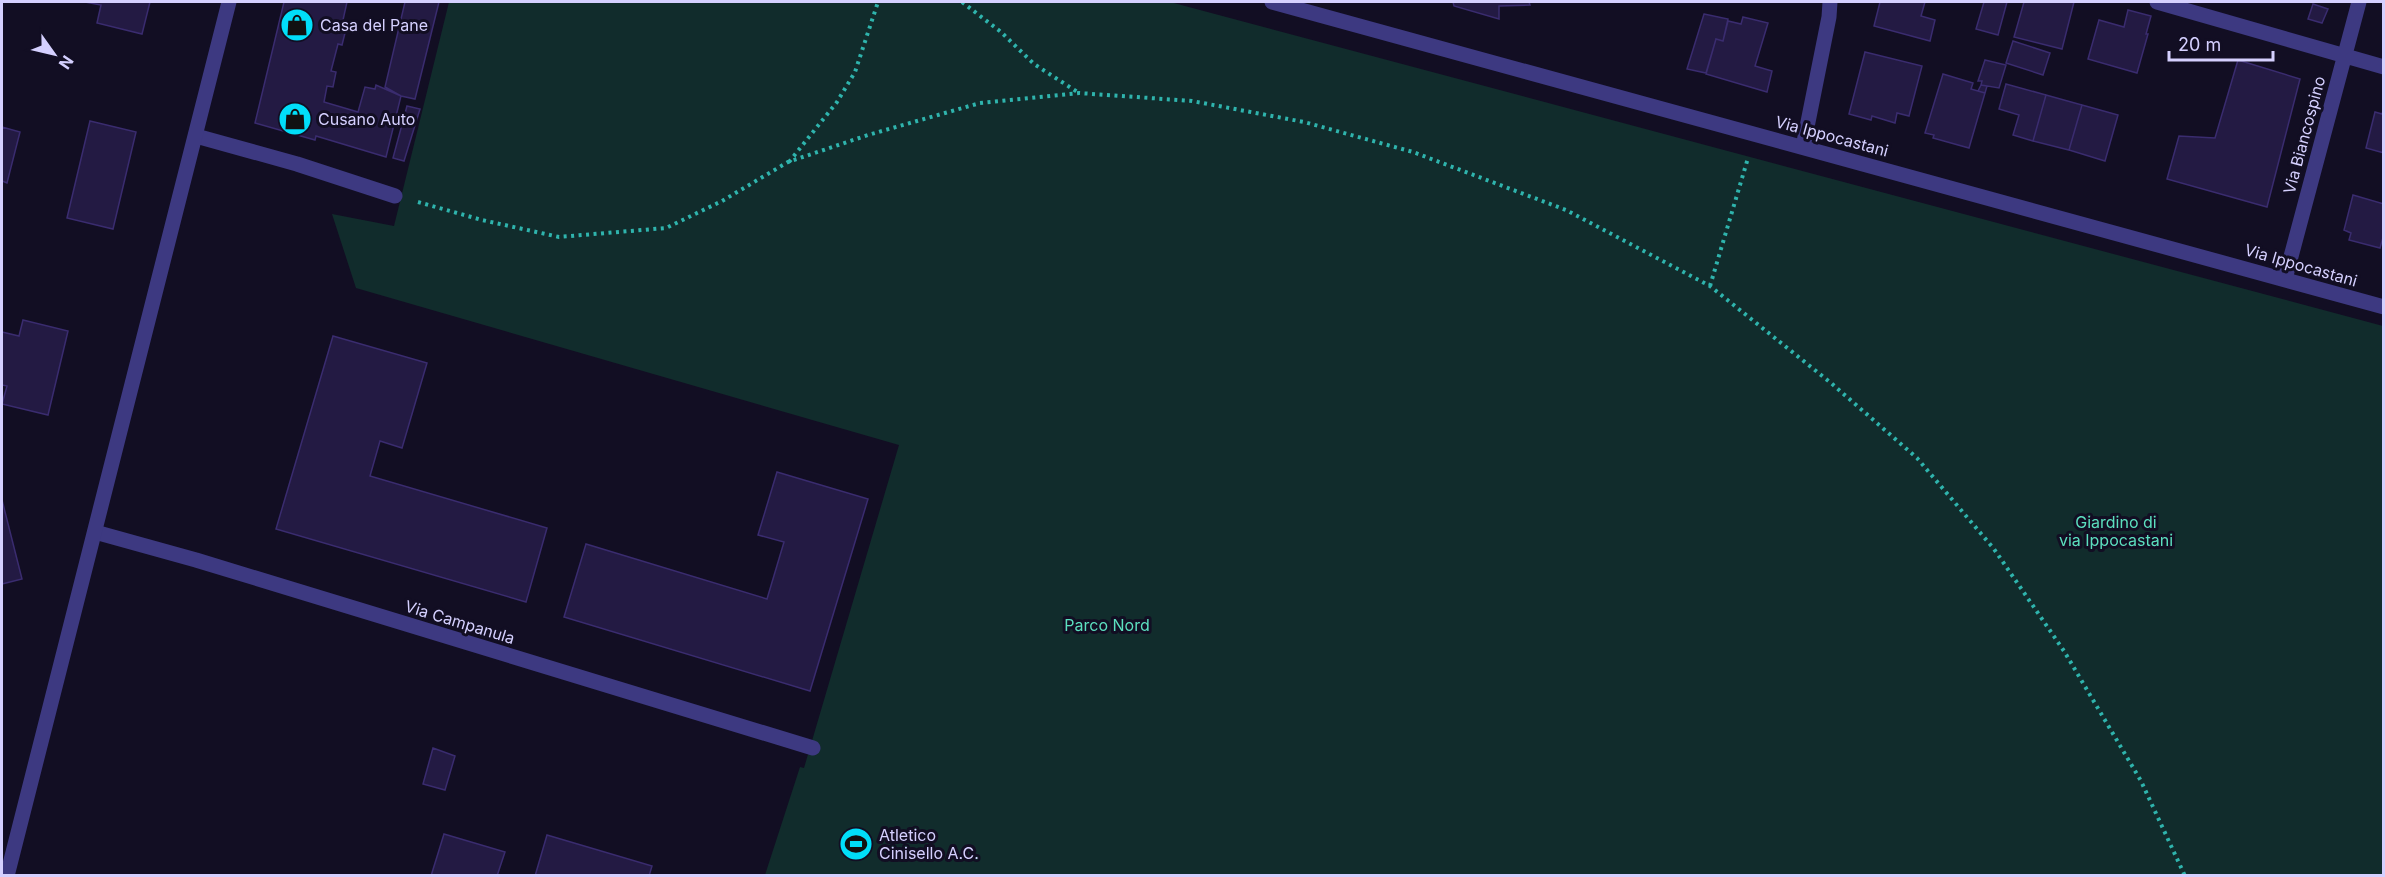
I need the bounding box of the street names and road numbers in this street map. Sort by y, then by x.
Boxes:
street label: Via Biancospino [2279,74,2329,196]
street label: Via Ippocastani [1773,111,1891,161]
street label: Via Ippocastani [2242,239,2360,291]
street label: Via Campanula [403,596,517,648]

